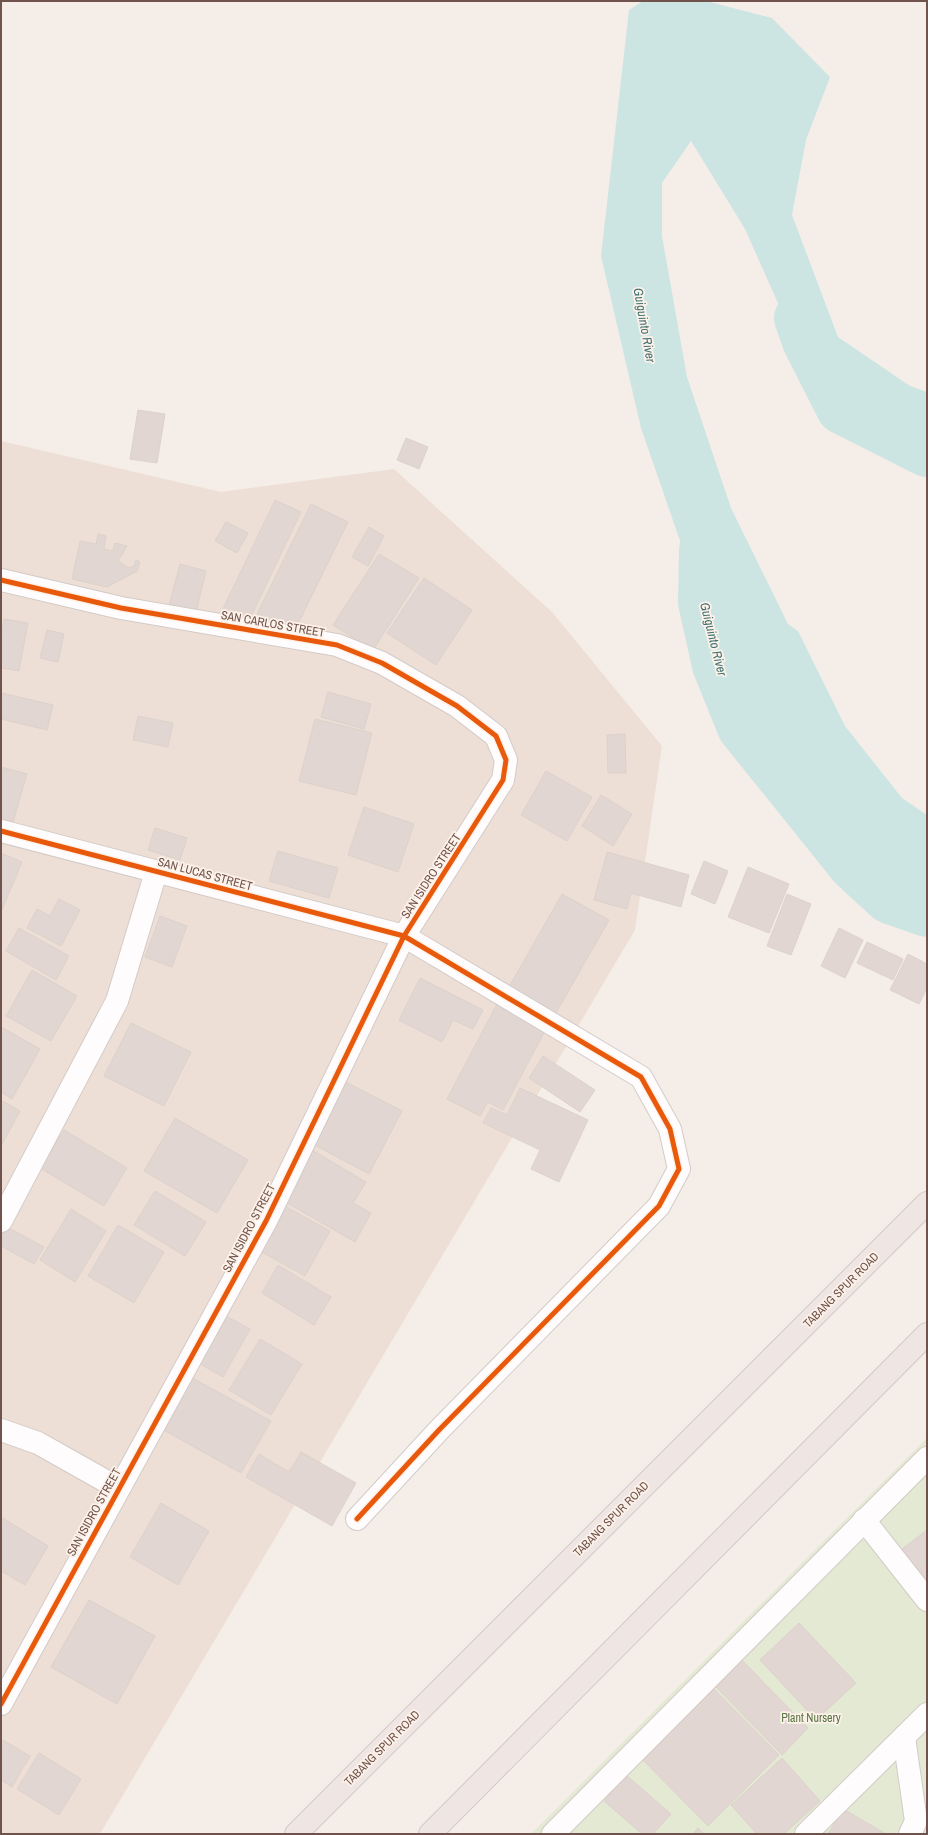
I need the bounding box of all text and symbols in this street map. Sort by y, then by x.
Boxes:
water label: Guiguinto River [630,287,659,364]
water label: Guiguinto River [696,601,731,678]
street label: SAN CARLOS STREET [220,607,326,641]
street label: SAN ISIDRO STREET [397,830,465,922]
street label: SAN LUCAS STREET [156,854,254,894]
street label: SAN ISIDRO STREET [219,1181,279,1275]
street label: TABANG SPUR ROAD [800,1249,882,1331]
street label: SAN ISIDRO STREET [63,1465,125,1559]
street label: TABANG SPUR ROAD [570,1478,652,1560]
street label: TABANG SPUR ROAD [341,1707,423,1789]
park label: Plant Nursery [781,1710,841,1726]

